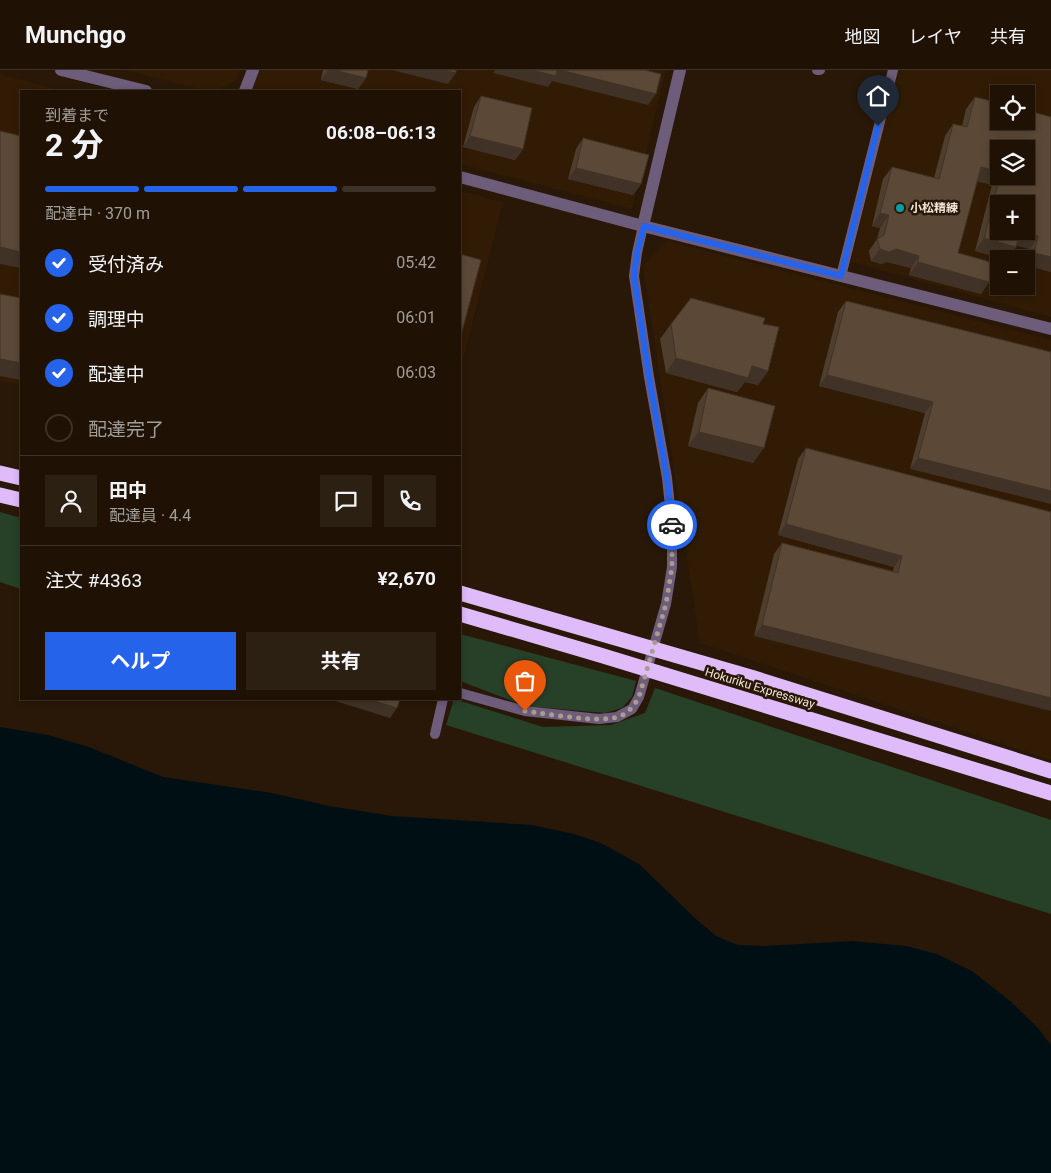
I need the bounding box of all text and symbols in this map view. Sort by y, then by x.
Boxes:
text: Munchgo [25,21,126,49]
text: 地図 [845,26,881,47]
text: レイヤ [909,26,962,47]
text: 共有 [990,26,1026,47]
pin [857,75,899,126]
icon: home [864,82,892,110]
map controls [990,85,1035,295]
button: locate [990,85,1035,130]
text: 到着まで [45,106,109,125]
text: 06:08–06:13 [326,121,436,144]
text: 2 分 [45,126,103,164]
button: layers [990,140,1035,185]
button: + [990,195,1035,240]
place label: 小松精練 [910,201,958,215]
marker: 小松精練 [894,202,906,214]
text: 配達中 · 370 m [45,204,150,223]
icon: check [45,249,73,277]
button: − [990,250,1035,295]
text: 受付済み [88,253,164,276]
text: 05:42 [396,253,436,272]
icon: check [45,304,73,332]
text: 調理中 [88,308,145,331]
text: 06:01 [396,308,436,327]
icon: check [45,359,73,387]
text: 配達中 [88,363,145,386]
text: 06:03 [396,363,436,382]
text: 配達完了 [88,418,164,441]
button: person [45,475,97,527]
button: chat [320,475,372,527]
button: phone [384,475,436,527]
text: 田中 [109,479,147,502]
courier [647,500,697,550]
text: 配達員 · 4.4 [109,506,191,525]
icon: car [658,511,686,539]
text: ¥2,670 [378,567,436,590]
text: 注文 #4363 [45,569,142,592]
button: ヘルプ [45,632,236,690]
button: 共有 [246,632,436,690]
pin [504,660,546,711]
street label: Hokuriku Expressway [703,665,817,711]
icon: bag [511,667,539,695]

